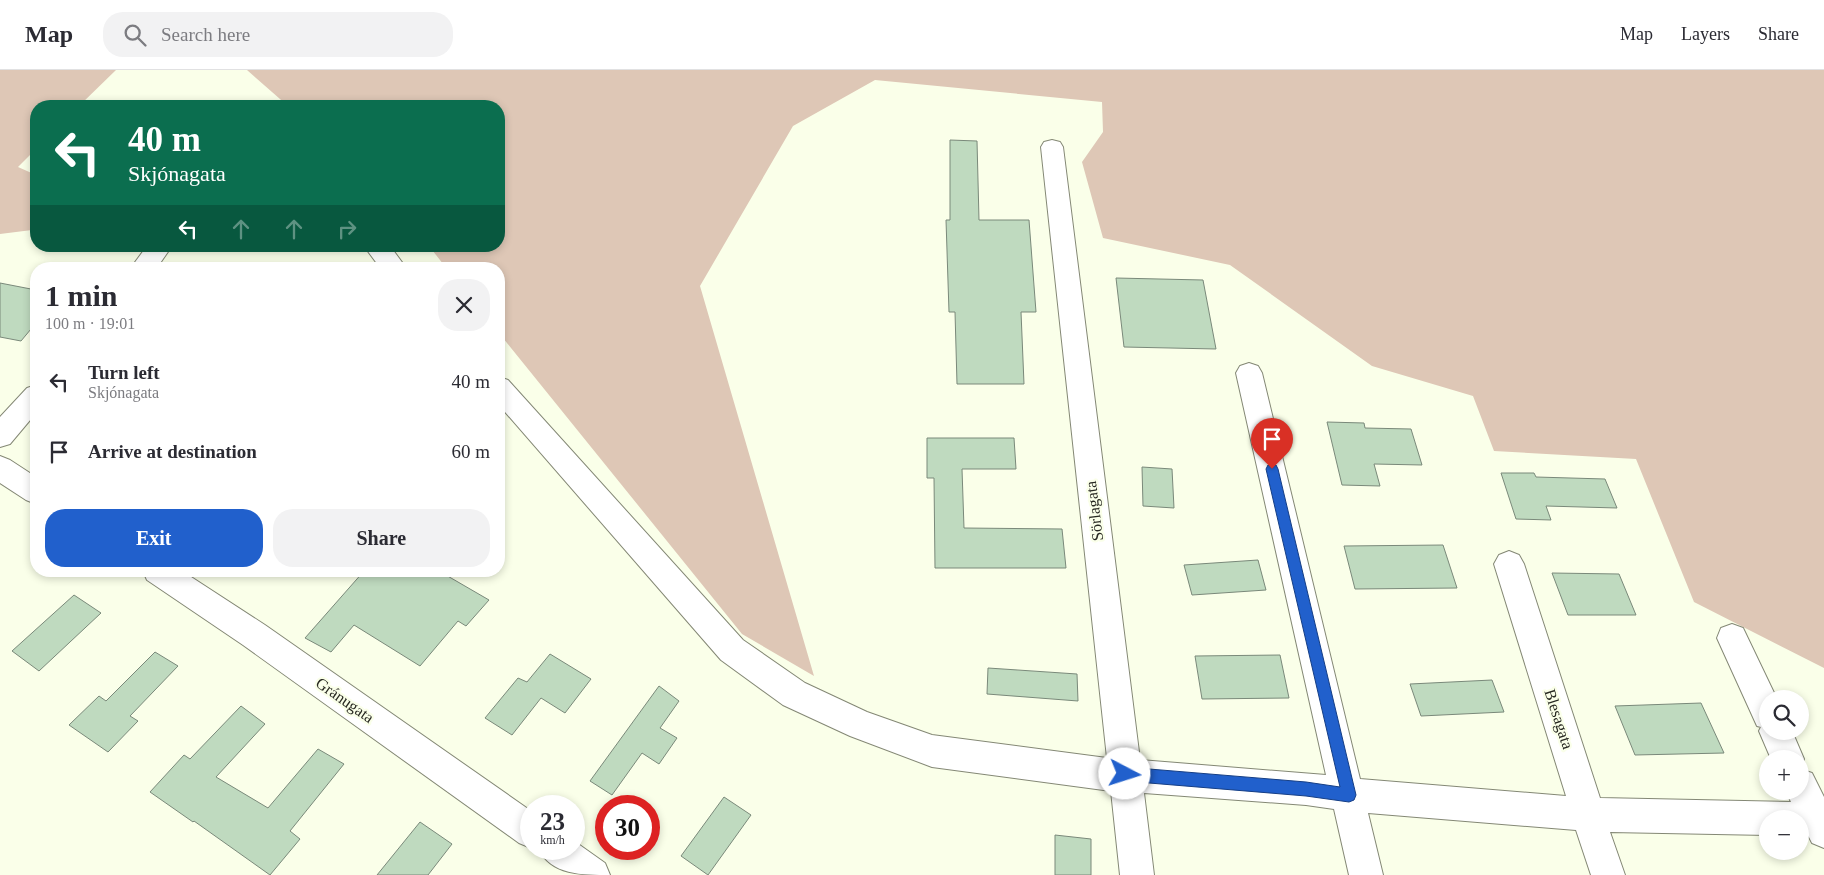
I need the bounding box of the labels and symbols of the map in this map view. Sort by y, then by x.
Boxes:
pin [1251,418,1293,469]
street label: Sörlagata [1082,480,1107,542]
street label: Gránugata [312,674,377,727]
street label: Blesagata [1540,687,1577,752]
position arrow [1098,747,1150,799]
speed limit sign: 30 [595,795,660,860]

